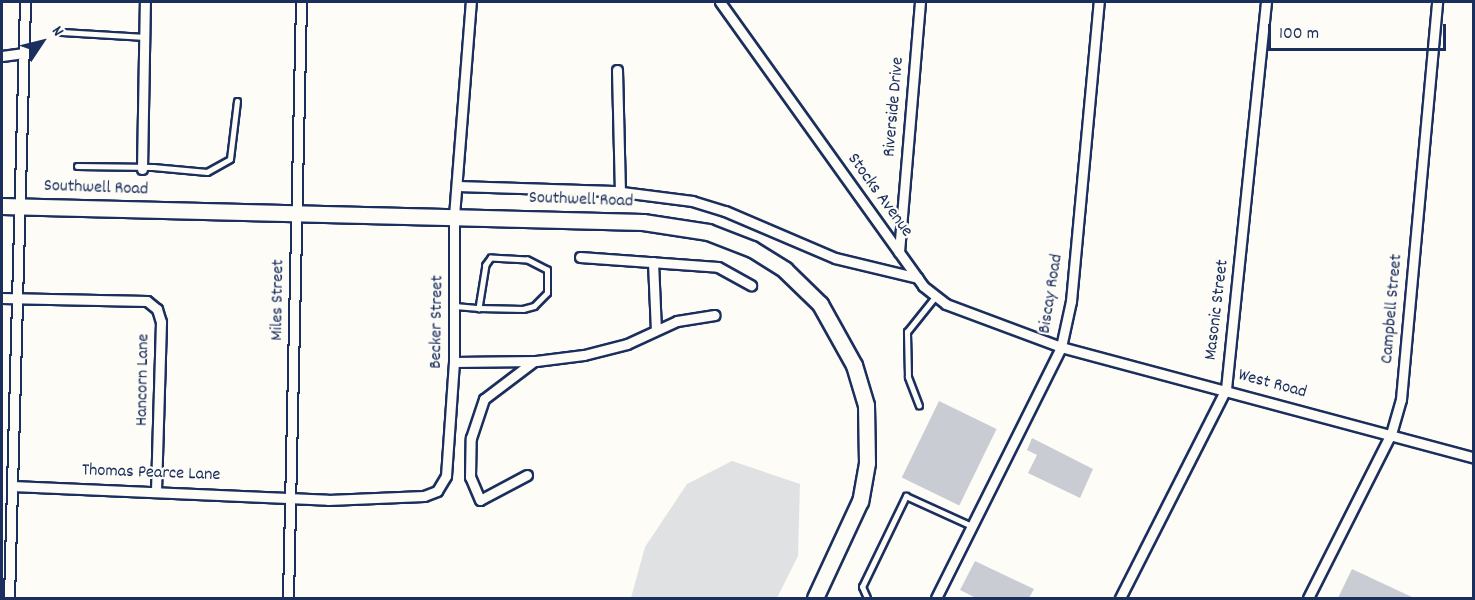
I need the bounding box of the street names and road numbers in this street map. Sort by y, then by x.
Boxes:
street label: Riverside Drive [880,56,910,158]
street label: Stocks Avenue [841,150,917,242]
street label: Southwell Road [43,176,149,202]
street label: Southwell Road [528,188,634,214]
street label: Biscay Road [1035,253,1069,335]
street label: Campbell Street [1377,253,1409,365]
street label: Masonic Street [1201,258,1235,362]
street label: Miles Street [267,259,291,341]
street label: Becker Street [426,275,450,369]
street label: Hancorn Lane [132,334,156,426]
street label: West Road [1235,365,1309,405]
street label: Thomas Pearce Lane [81,461,221,487]

